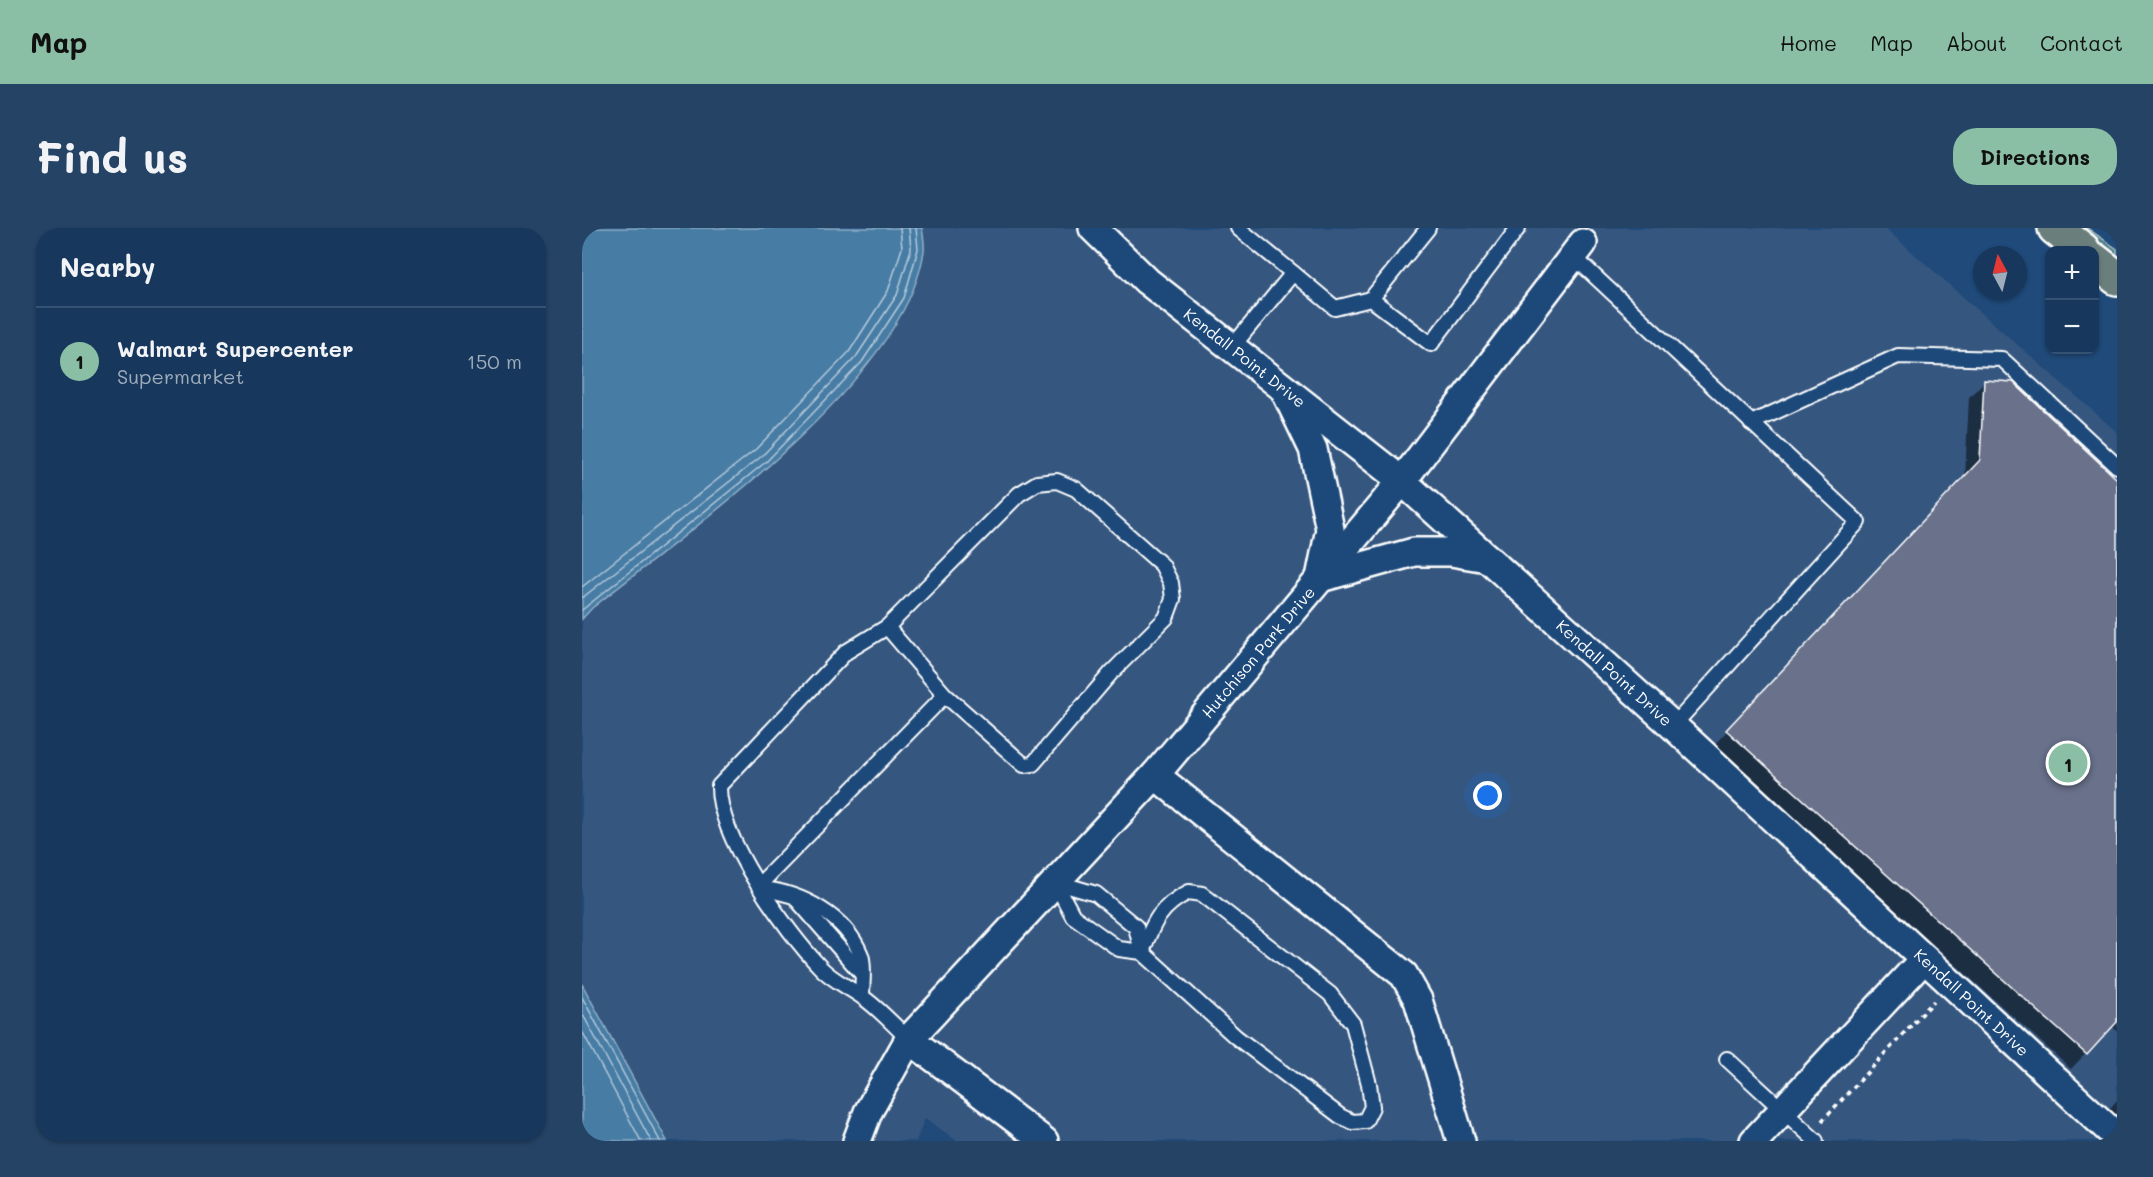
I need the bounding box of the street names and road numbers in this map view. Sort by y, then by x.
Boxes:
street label: Kendall Point Drive [1180,303,1310,412]
street label: Hutchison Park Drive [1196,582,1319,722]
street label: Kendall Point Drive [1552,615,1677,730]
street label: Kendall Point Drive [1910,944,2034,1061]

